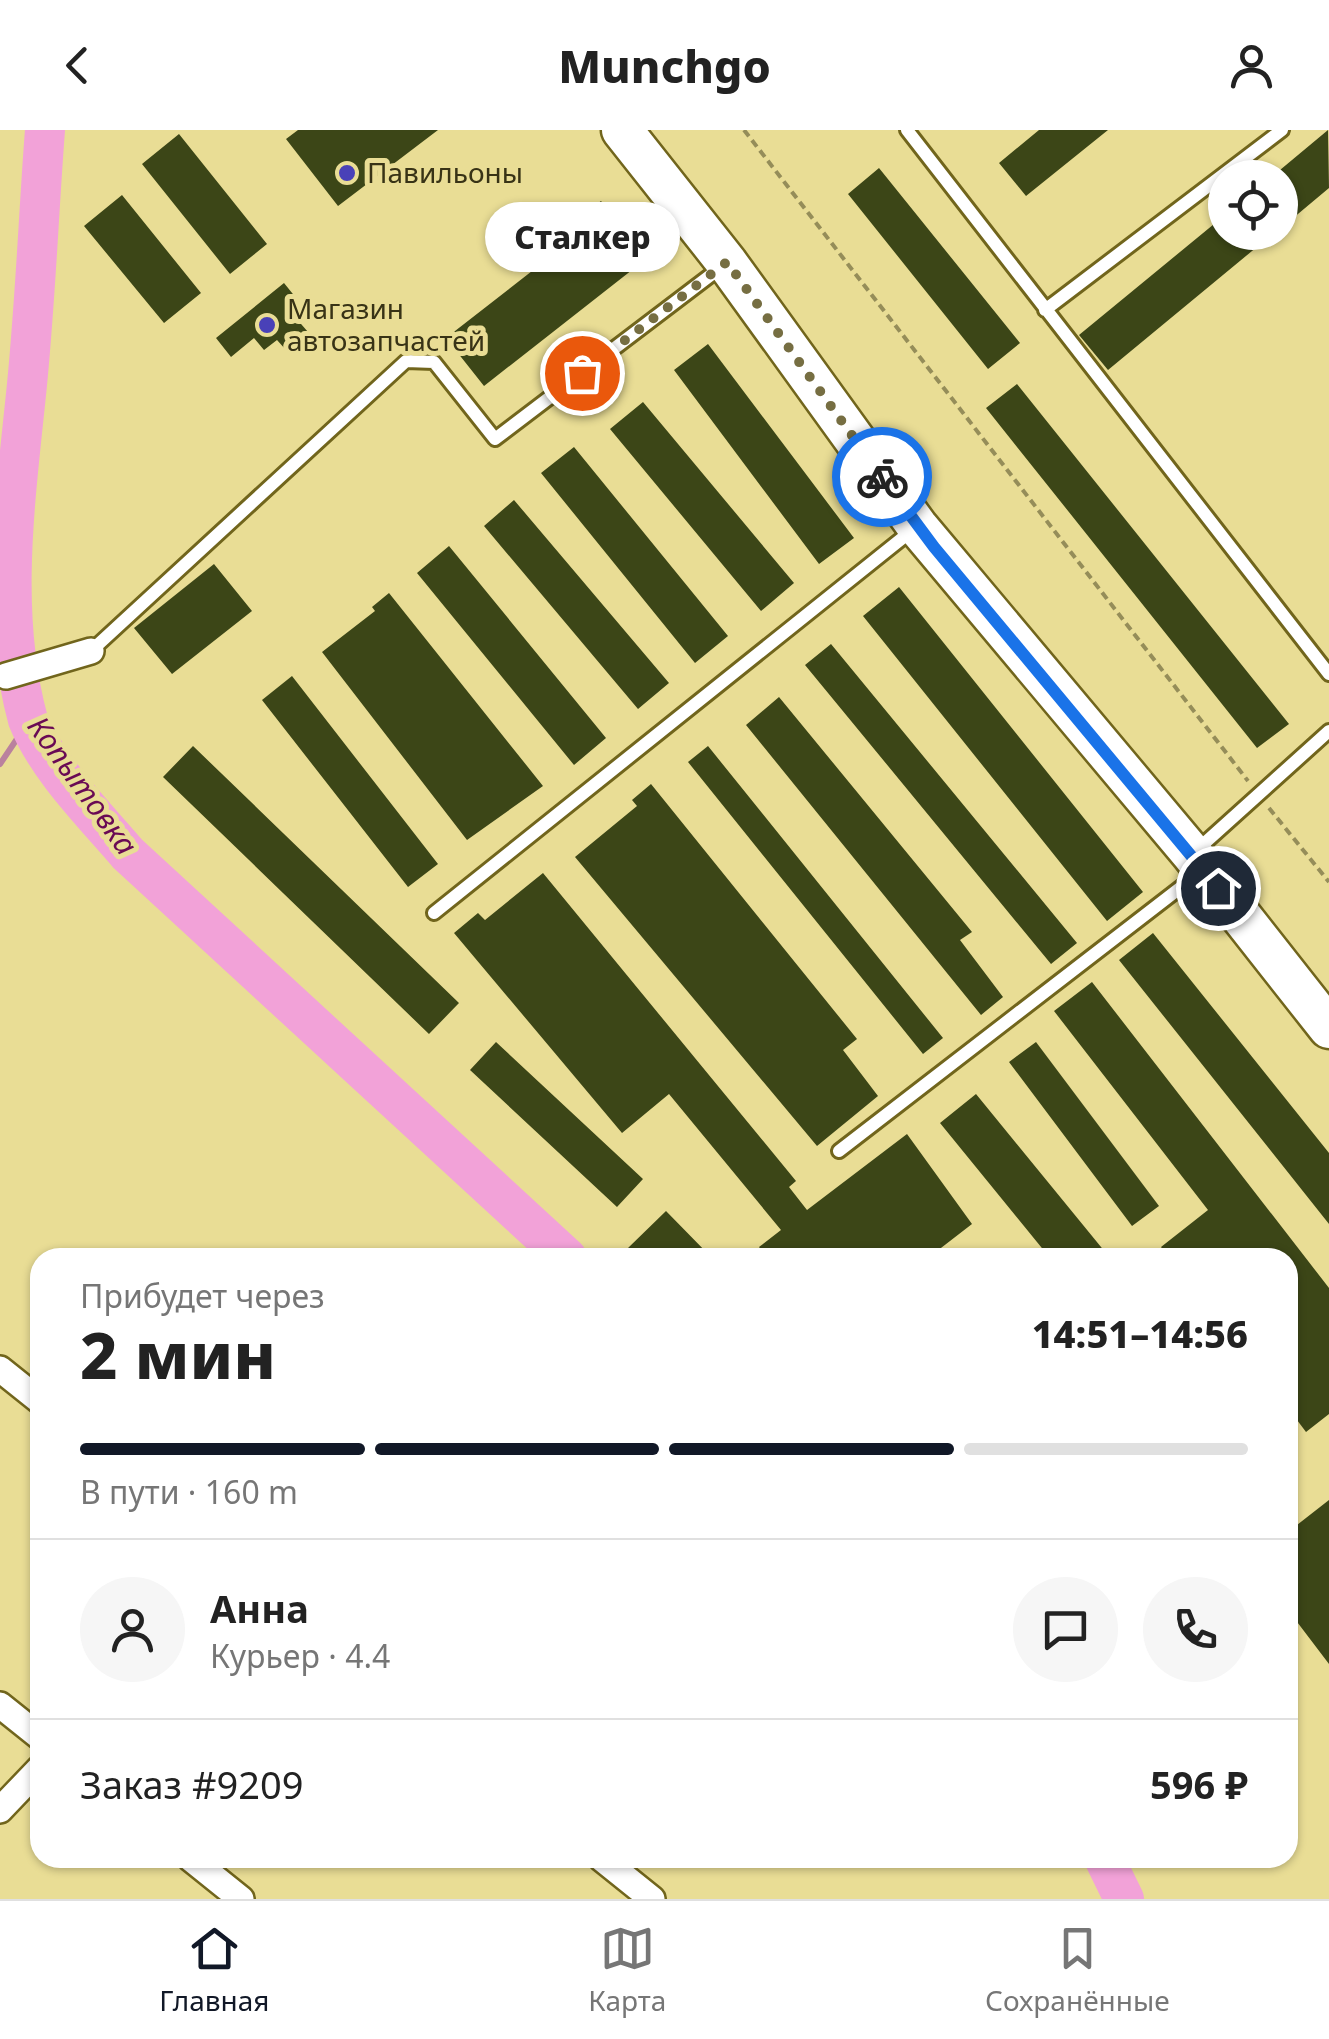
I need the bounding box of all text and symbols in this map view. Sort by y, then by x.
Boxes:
text: Munchgo [558,35,771,96]
icon: back [50,38,105,93]
icon: person [1224,38,1279,93]
place label: Павильоны [367,153,523,191]
map controls [1208,160,1298,250]
button: locate [1208,160,1298,250]
marker: Павильоны [336,162,358,184]
callout: Сталкер [484,203,680,273]
text: Сталкер [514,215,651,258]
place label: Магазин автозапчастей [287,289,485,359]
marker: Магазин автозапчастей [256,314,278,336]
pin [540,331,625,416]
icon: bag [555,346,610,401]
courier [832,427,932,527]
icon: bike [855,450,910,505]
water label: Копытовка [19,708,147,863]
pin [1176,846,1261,931]
icon: home [1191,861,1246,916]
text: Прибудет через [80,1274,325,1317]
text: 14:51–14:56 [1032,1307,1248,1359]
text: 2 мин [80,1310,276,1398]
text: В пути · 160 m [80,1470,298,1513]
button: person [80,1577,185,1682]
button: chat [1013,1577,1118,1682]
button: phone [1143,1577,1248,1682]
text: Анна [210,1582,309,1634]
text: Курьер · 4.4 [210,1634,390,1677]
text: Заказ #9209 [80,1758,304,1810]
text: 596 ₽ [1150,1758,1248,1810]
tab: Главная [159,1921,269,2019]
tab: Карта [588,1921,666,2019]
tab: Сохранённые [985,1921,1170,2019]

